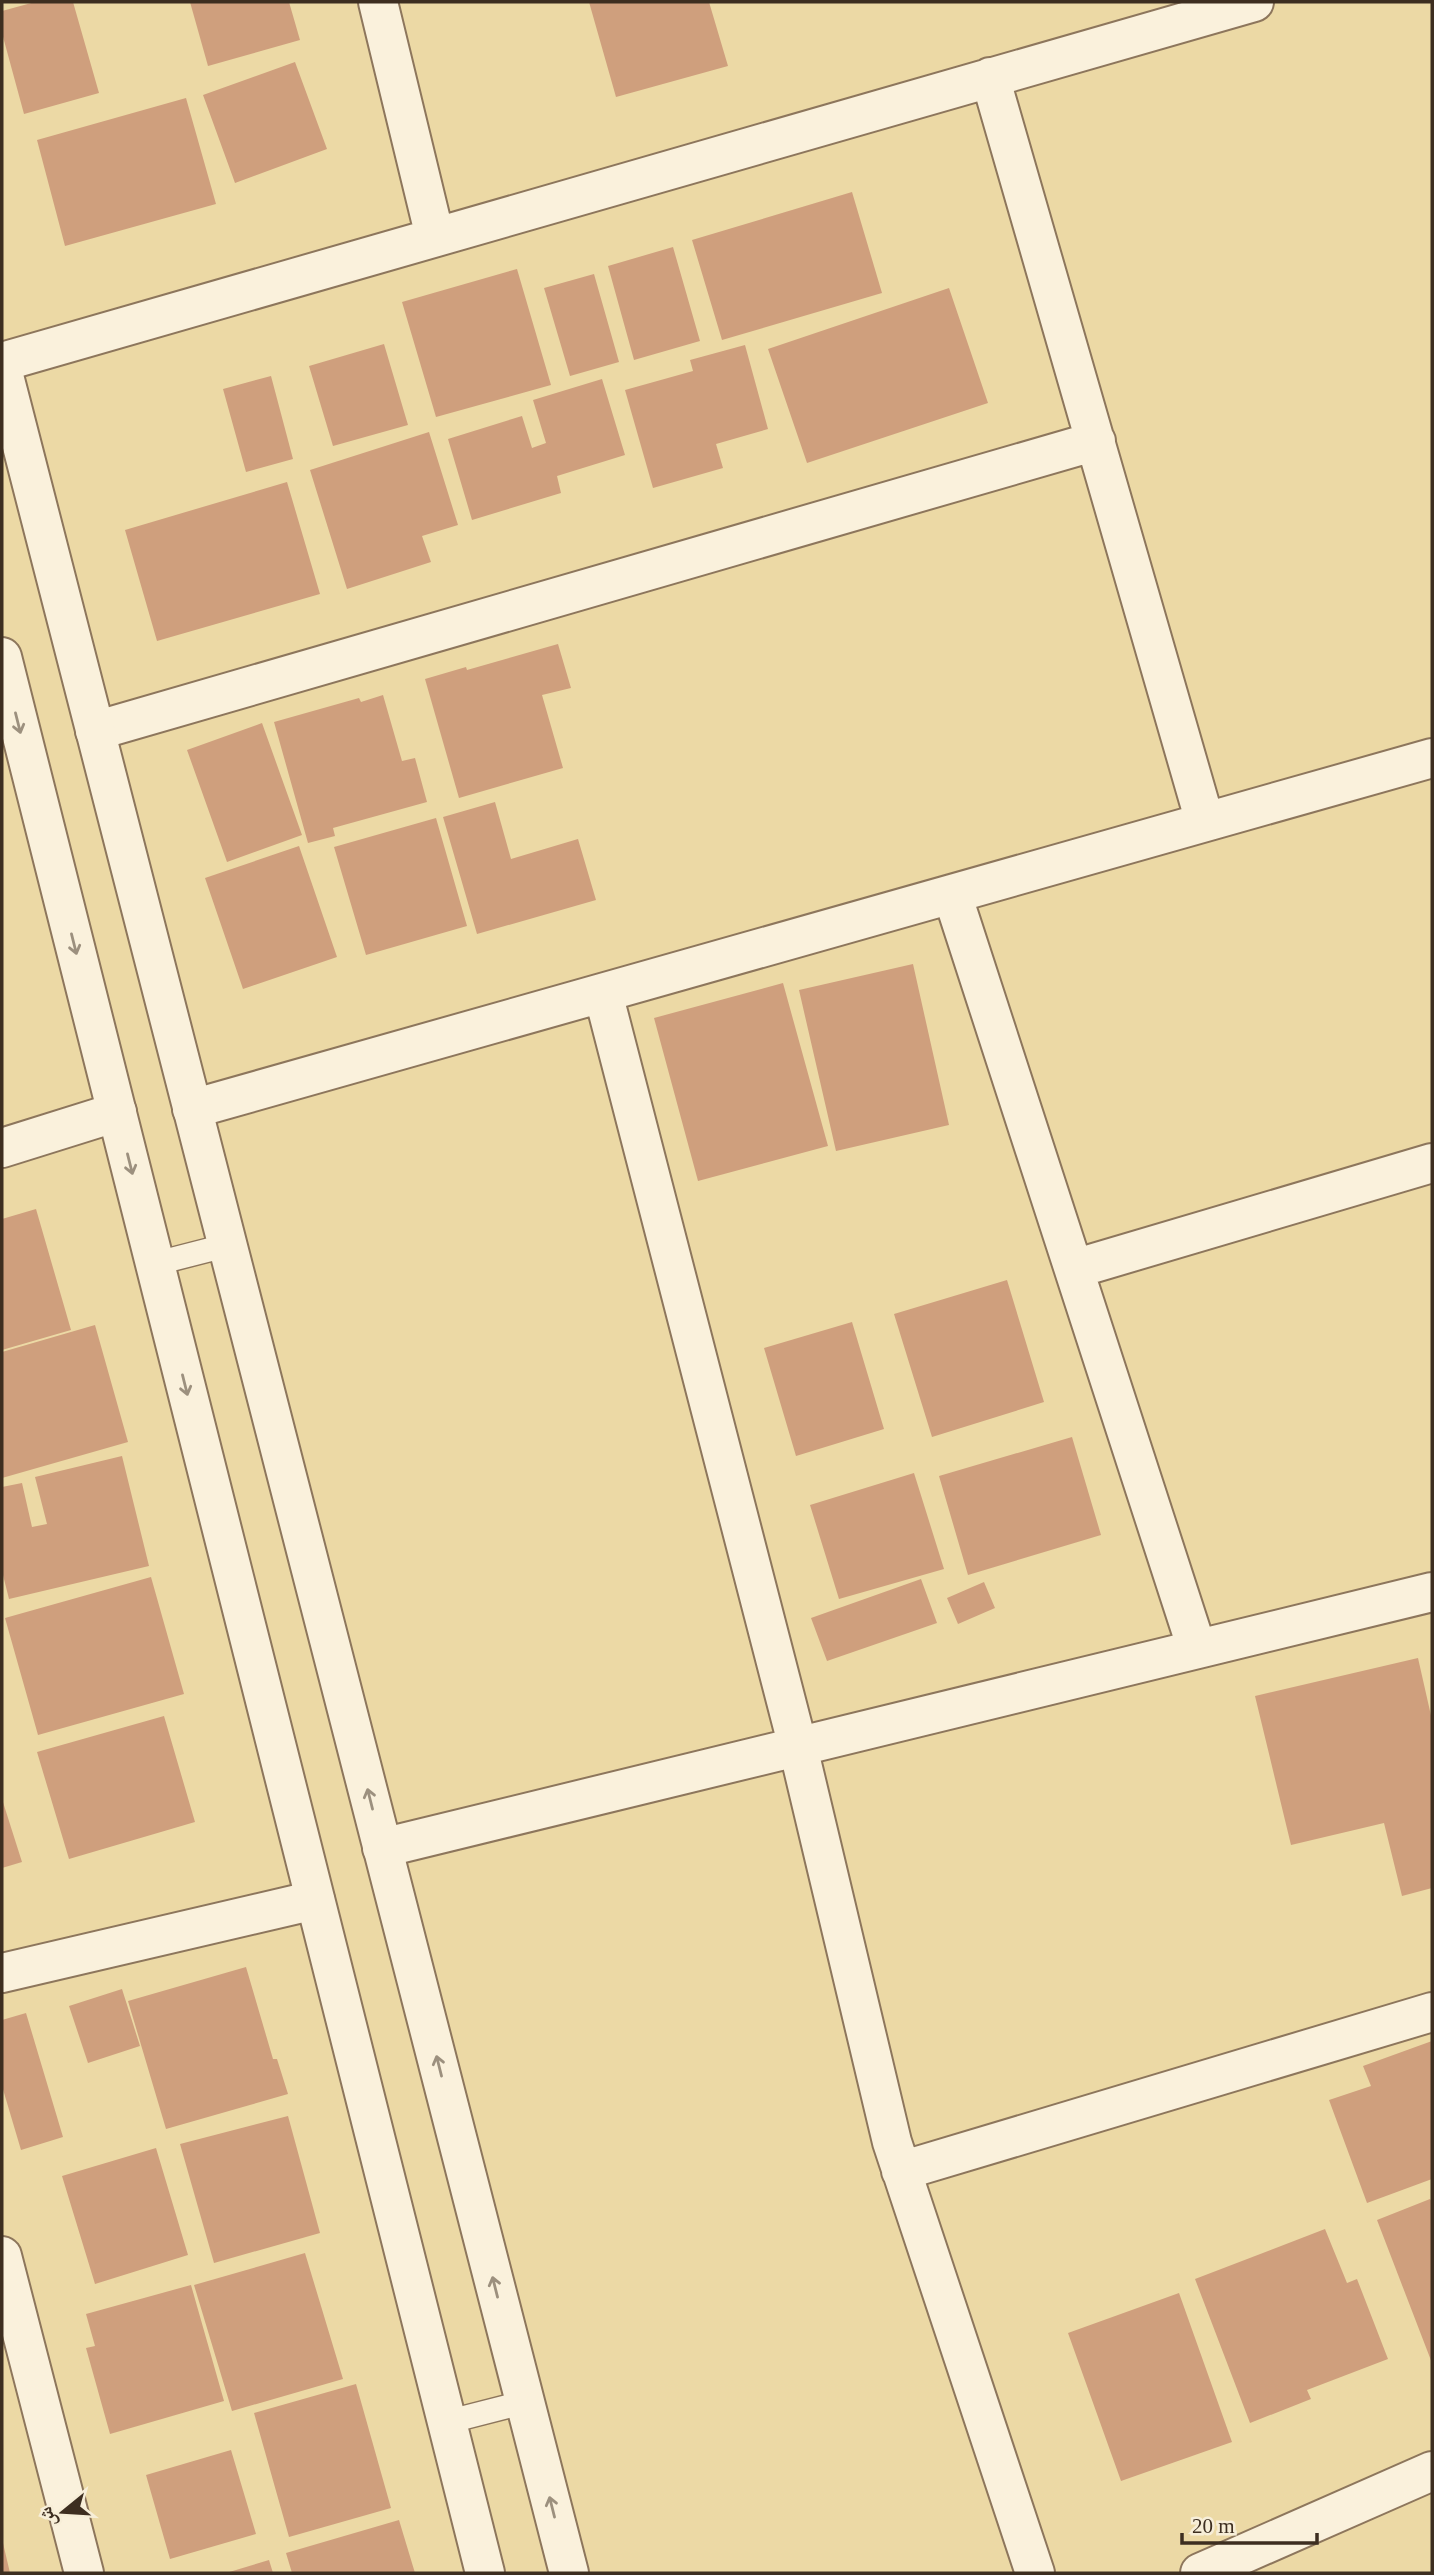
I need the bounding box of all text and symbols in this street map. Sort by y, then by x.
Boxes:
one-way arrow [12,711,25,734]
one-way arrow [68,932,81,954]
one-way arrow [124,1152,137,1175]
one-way arrow [179,1373,192,1396]
one-way arrow [363,1788,376,1811]
one-way arrow [431,2056,444,2078]
one-way arrow [488,2276,501,2299]
north arrow [28,2477,98,2547]
one-way arrow [545,2496,558,2519]
scale bar [1182,2502,1317,2546]
text: ش [34,2504,61,2530]
text: 20 m [1192,2514,1235,2538]

